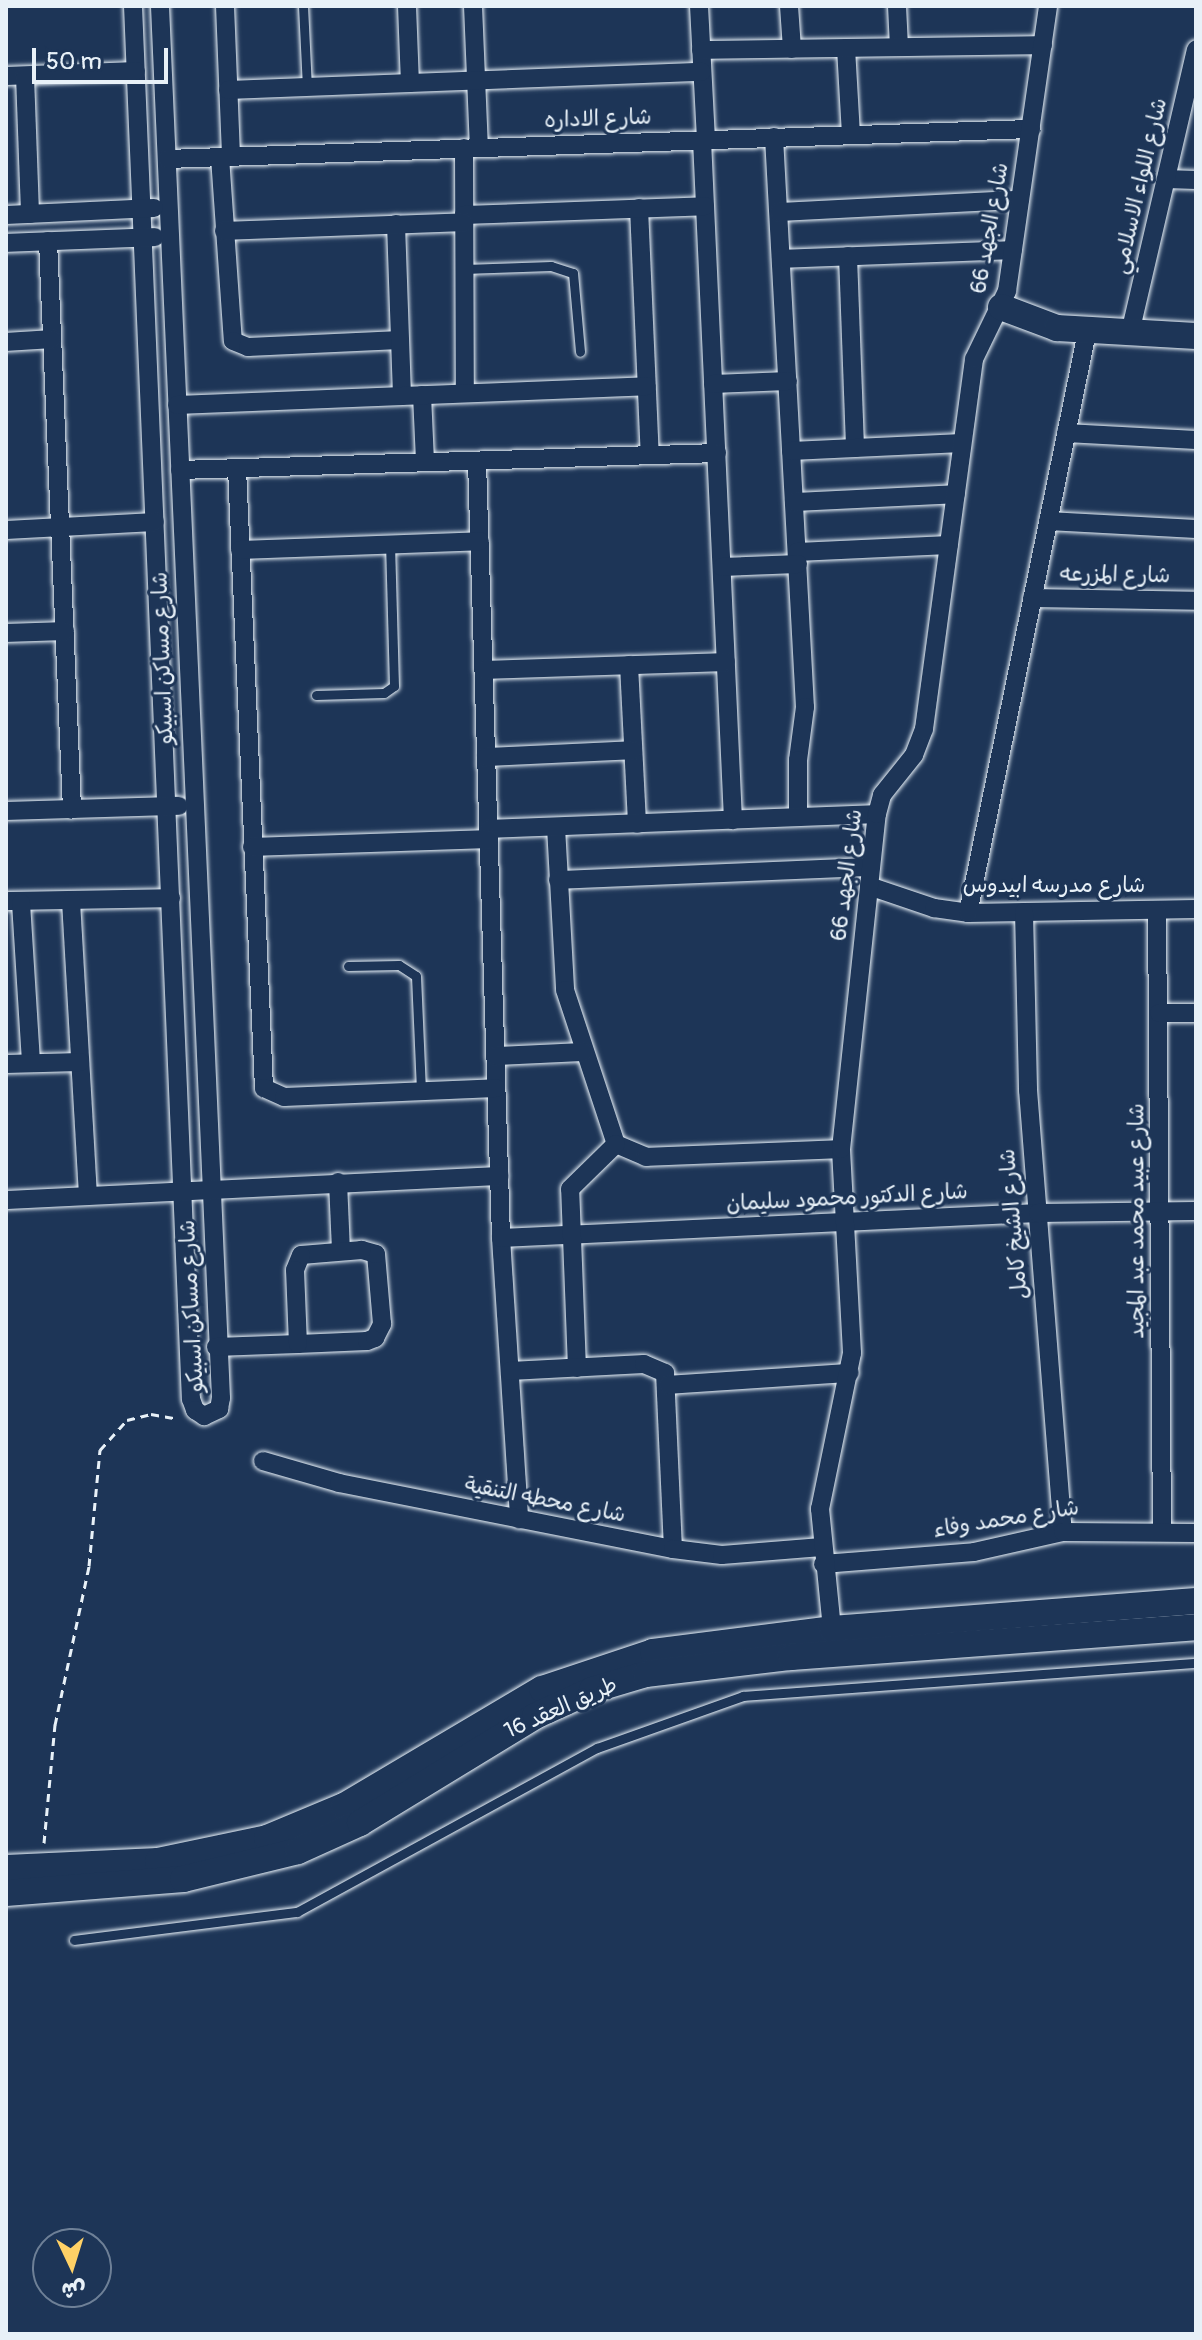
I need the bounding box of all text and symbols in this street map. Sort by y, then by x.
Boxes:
scale bar [36,32,172,82]
text: 50 m [46,47,102,76]
street label: شارع اللواء الاسلامي [1107,95,1173,277]
street label: شارع الاداره [544,104,652,134]
street label: شارع الجهد 66 [965,160,1015,296]
street label: شارع المزرعه [1060,561,1170,589]
street label: شارع مساكن اسبيكو [147,571,179,745]
street label: شارع الجهد 66 [826,808,868,942]
street label: شارع مدرسه ابيدوس [963,873,1145,899]
street label: شارع عبيد محمد عبد المجيد [1124,1103,1150,1339]
street label: شارع الشيخ كامل [994,1148,1034,1300]
street label: شارع الدكتور محمود سليمان [726,1178,968,1218]
street label: شارع مساكن اسبيكو [174,1219,210,1393]
street label: شارع محطه التنقية [462,1471,628,1529]
street label: شارع محمد وفاء [931,1494,1081,1544]
street label: طريق العقد 16 [500,1671,622,1745]
north arrow [32,2228,112,2308]
text: ش [60,2275,87,2305]

